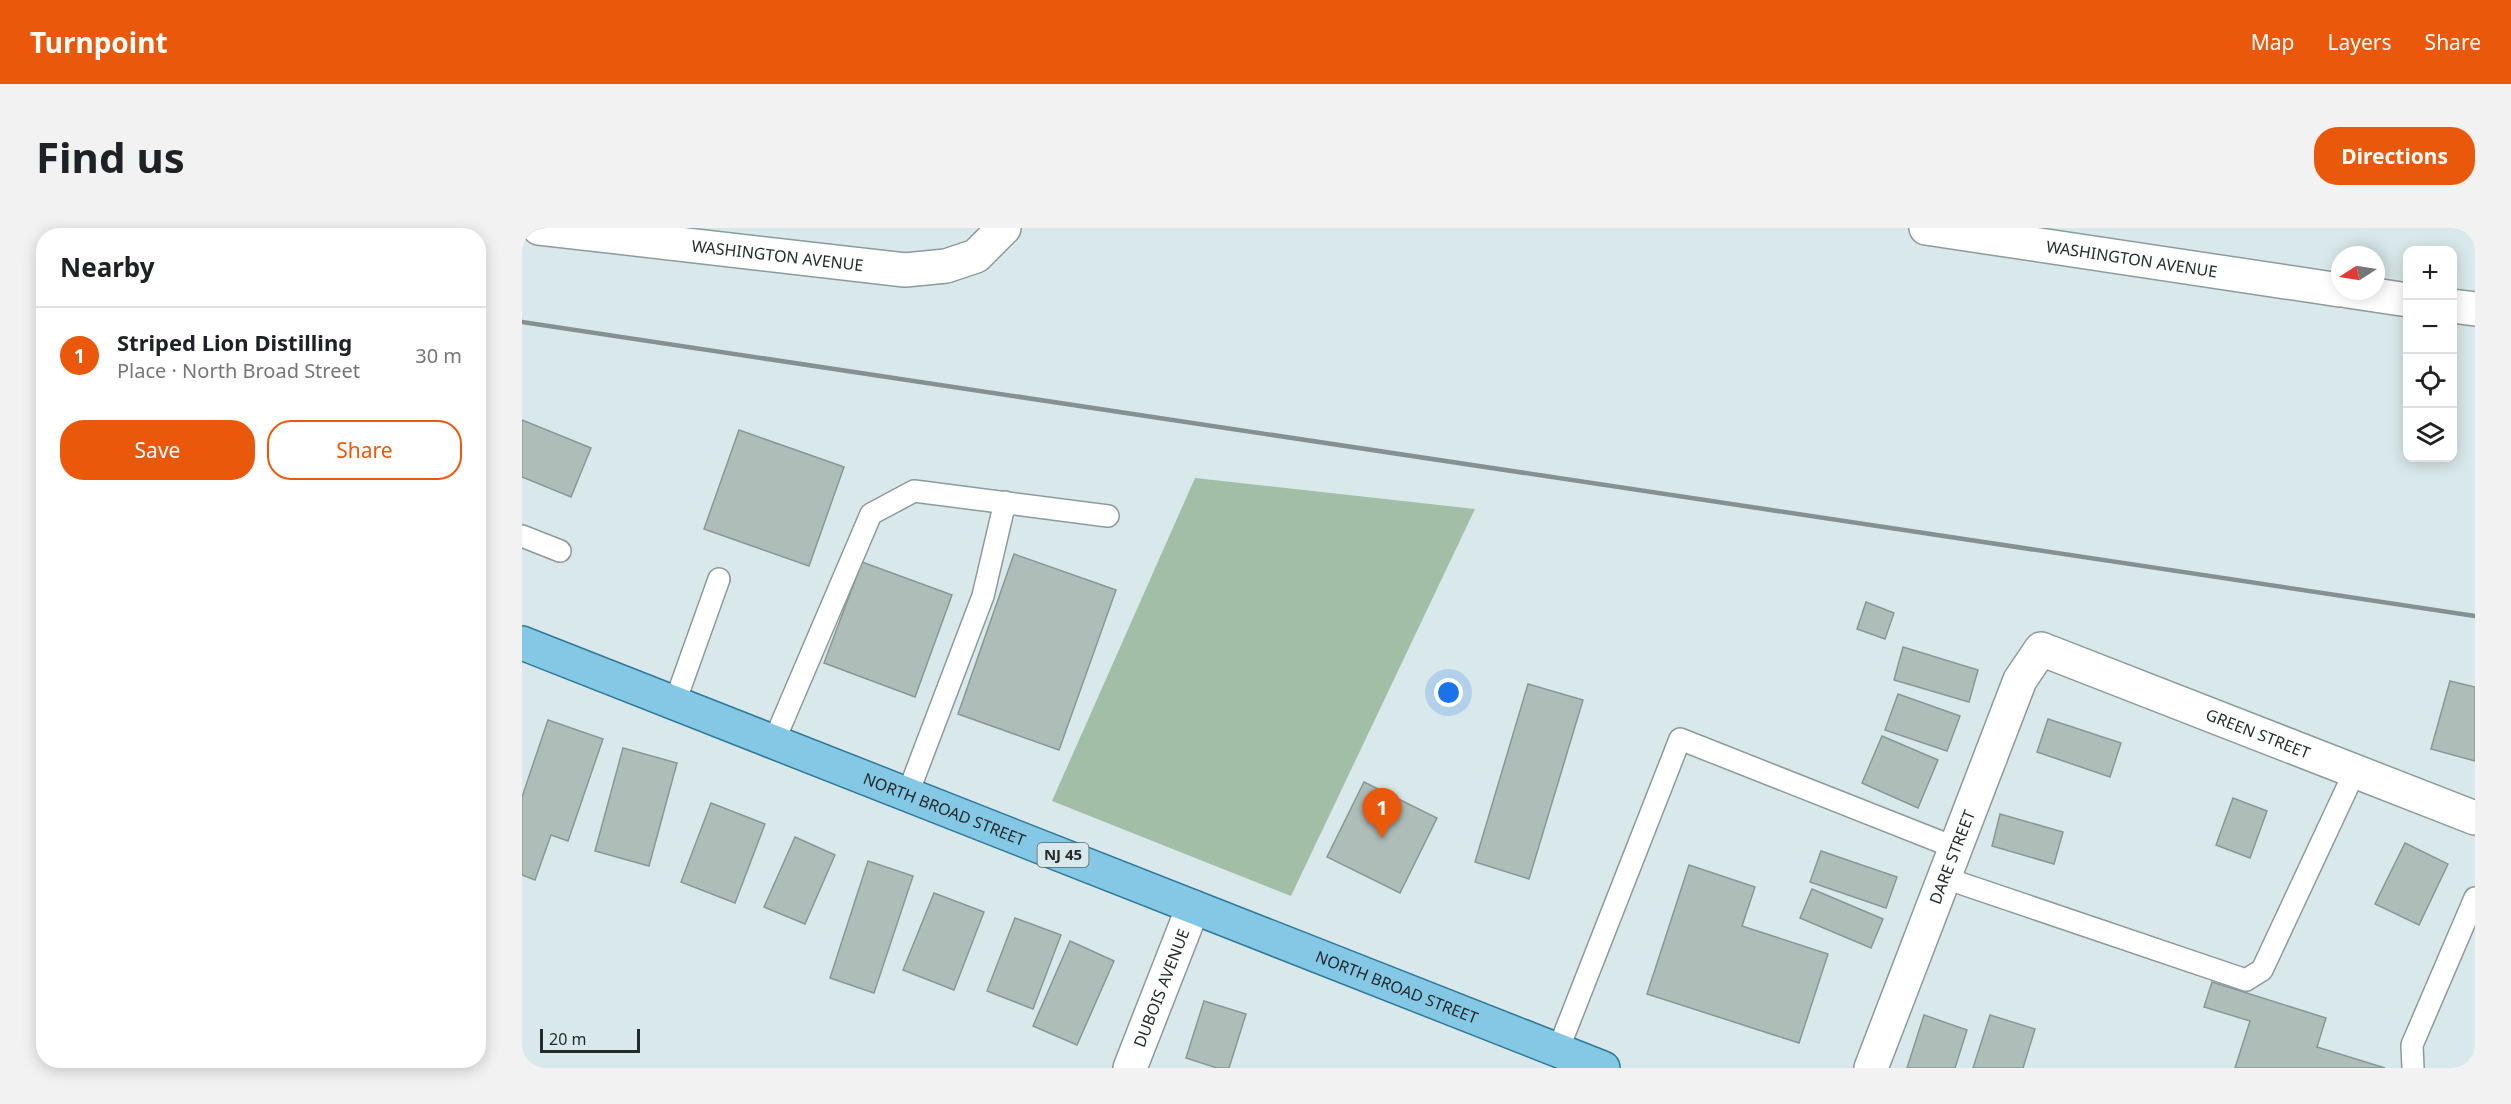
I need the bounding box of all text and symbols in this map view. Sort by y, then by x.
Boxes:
text: Turnpoint [30,23,168,61]
text: Map [2251,28,2295,56]
text: Layers [2328,28,2392,56]
text: Share [2425,28,2481,56]
button: Directions [2314,127,2475,185]
text: Find us [36,128,185,185]
street label: WASHINGTON AVENUE [690,235,864,276]
street label: WASHINGTON AVENUE [2045,235,2219,282]
north arrow [2331,246,2385,300]
map controls [2403,246,2457,462]
button: + [2403,246,2457,300]
text: Nearby [60,249,155,285]
button: − [2403,300,2457,354]
text: Striped Lion Distilling [117,327,352,357]
text: 1 [74,342,85,369]
text: 30 m [415,342,462,369]
button: locate [2403,354,2457,408]
text: Place · North Broad Street [117,357,360,384]
button: layers [2403,408,2457,462]
button: Save [60,420,255,480]
button: Share [267,420,462,480]
your location [1434,678,1463,707]
street label: GREEN STREET [2203,703,2313,764]
street label: NORTH BROAD STREET [860,767,1029,851]
pin: 1 [1362,788,1402,838]
street label: DARE STREET [1924,807,1980,907]
road number: NJ 45 [1038,843,1088,867]
street label: DUBOIS AVENUE [1128,925,1194,1050]
street label: NORTH BROAD STREET [1312,945,1481,1029]
scale bar [540,1026,640,1054]
text: 20 m [549,1028,586,1050]

